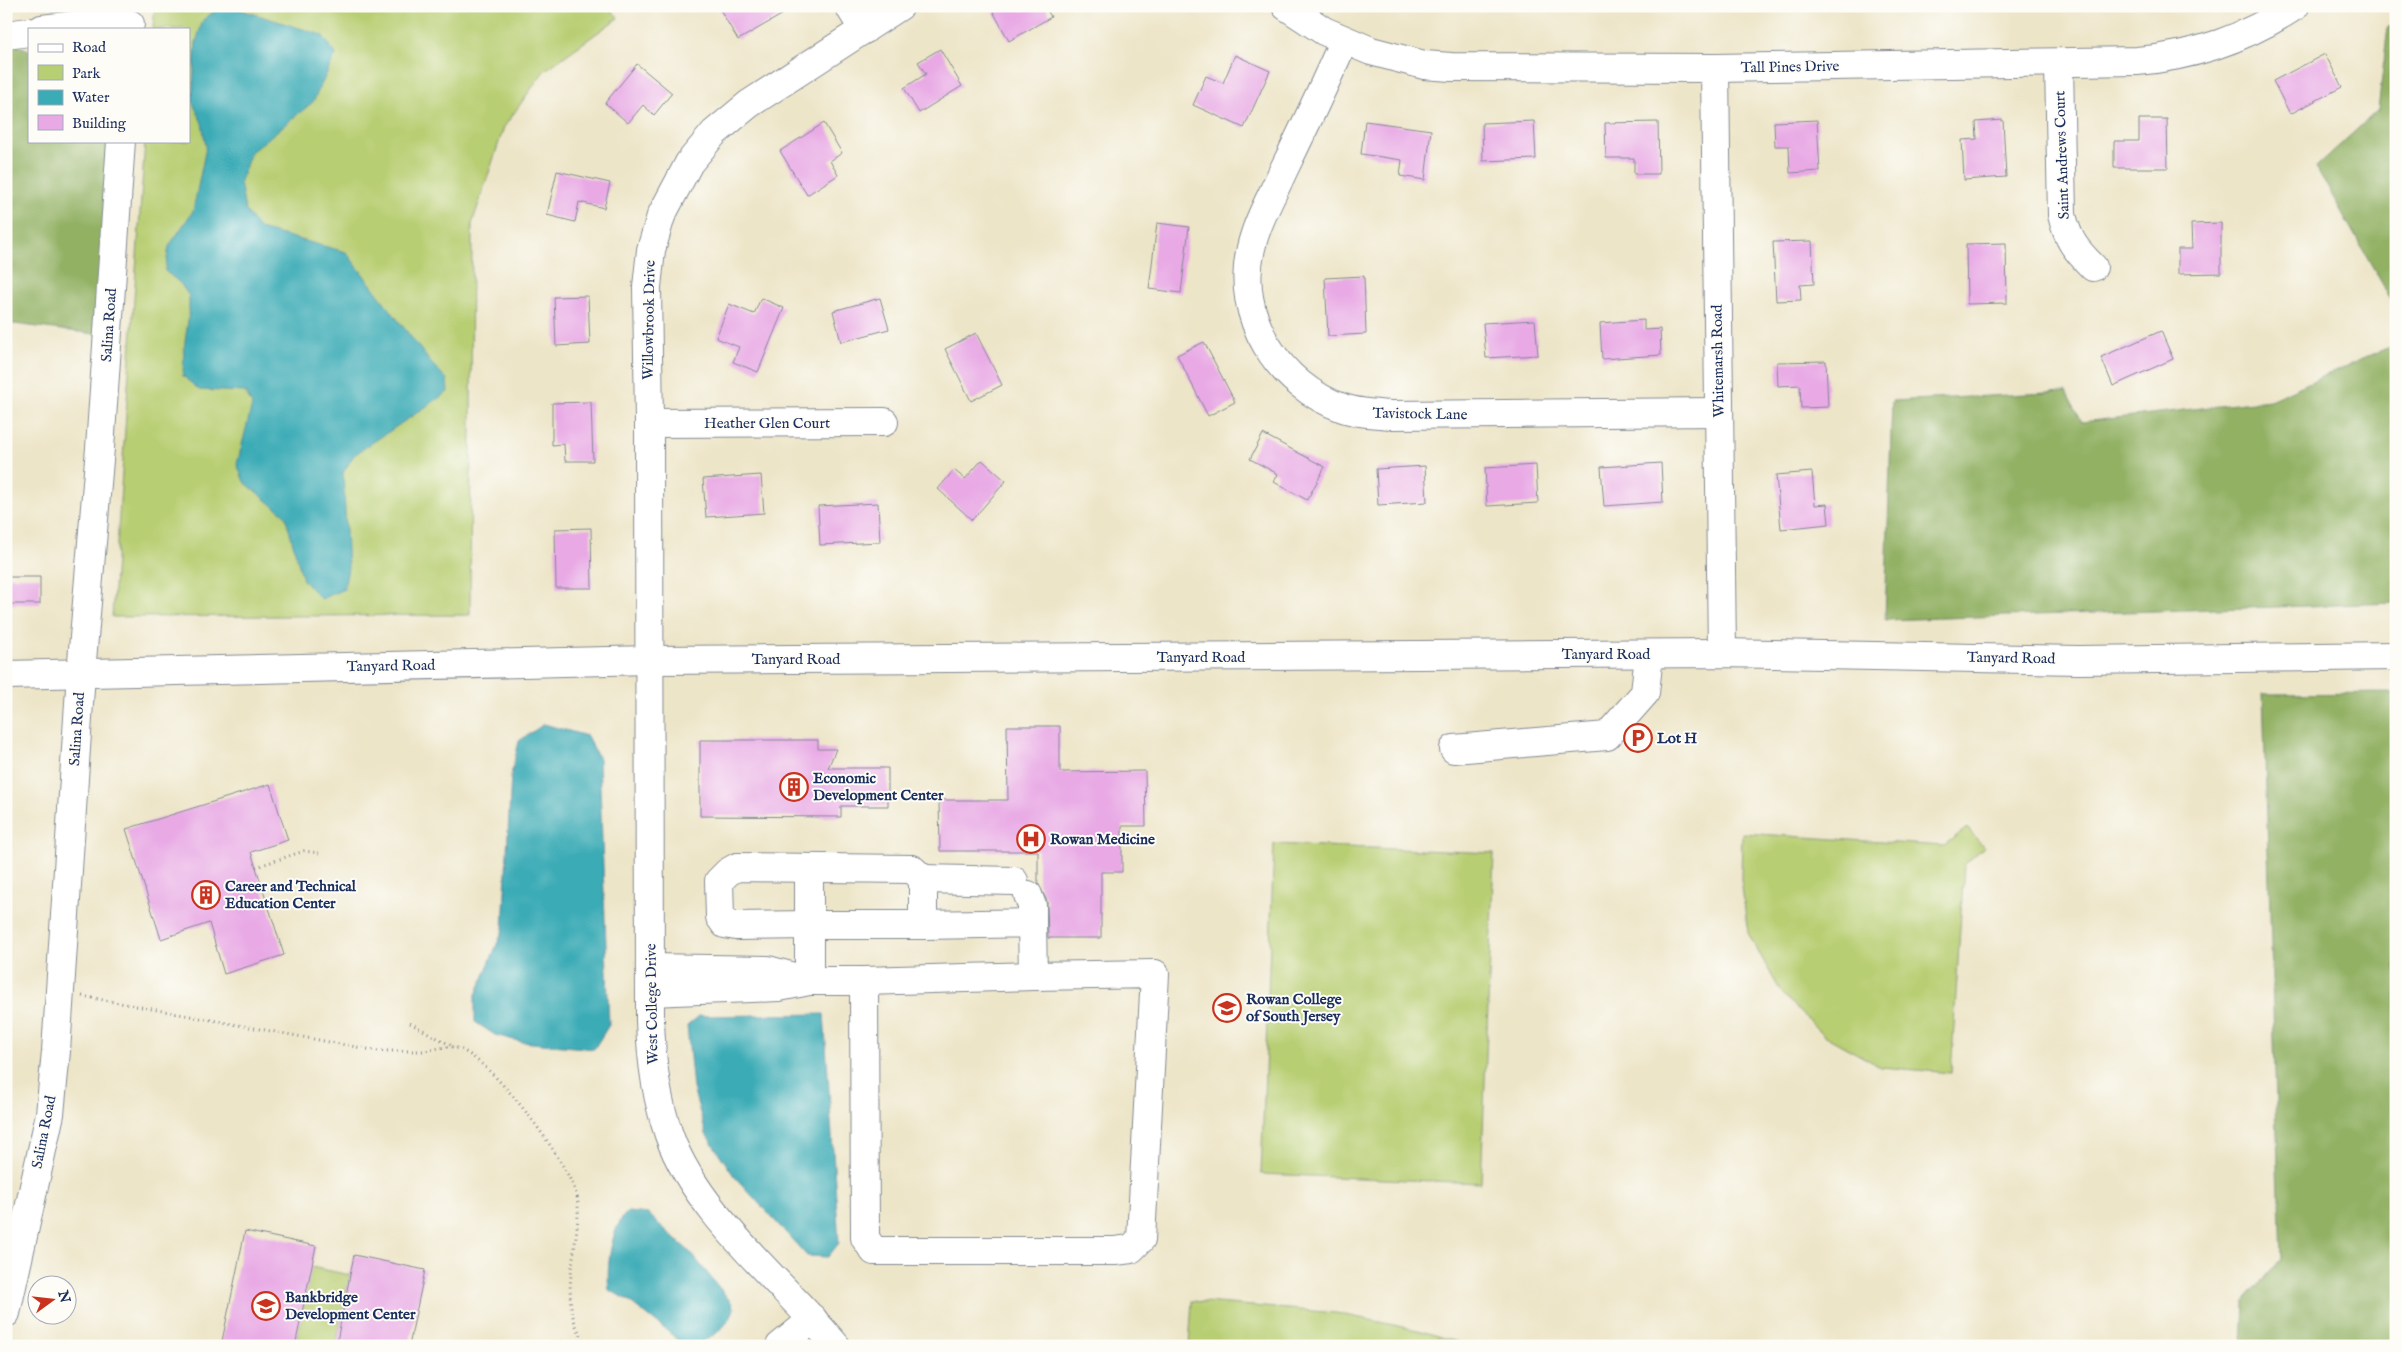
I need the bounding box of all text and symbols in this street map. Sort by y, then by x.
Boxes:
legend [28,28,190,142]
text: Road [72,38,107,57]
street label: Tall Pines Drive [1740,57,1840,77]
text: Park [72,64,102,83]
text: Water [72,88,110,107]
street label: Saint Andrews Court [2050,90,2074,220]
text: Building [72,114,127,133]
street label: Willowbrook Drive [638,260,660,380]
street label: Salina Road [97,286,121,363]
street label: Whitemarsh Road [1707,303,1728,418]
street label: Tavistock Lane [1372,404,1468,424]
street label: Heather Glen Court [704,414,830,433]
street label: Tanyard Road [1562,645,1651,664]
street label: Tanyard Road [1157,648,1246,667]
street label: Tanyard Road [1967,648,2056,668]
street label: Tanyard Road [752,650,841,669]
street label: Tanyard Road [347,656,436,676]
street label: Salina Road [65,690,89,767]
parking icon: Lot H [1623,723,1653,753]
place label: Lot H [1657,729,1697,748]
place label: Economic Development Center [813,769,944,805]
building icon: Economic Development Center [779,772,809,802]
hospital icon: Rowan Medicine [1016,824,1046,854]
place label: Rowan Medicine [1050,830,1155,849]
place label: Career and Technical Education Center [225,877,357,913]
building icon: Career and Technical Education Center [191,880,221,910]
street label: West College Drive [641,943,663,1065]
place label: Rowan College of South Jersey [1246,990,1342,1026]
school or university icon: Rowan College of South Jersey [1212,993,1242,1023]
street label: Salina Road [28,1093,61,1170]
north arrow [28,1274,78,1324]
text: N [53,1288,74,1305]
place label: Bankbridge Development Center [285,1288,416,1324]
school or university icon: Bankbridge Development Center [251,1291,281,1321]

